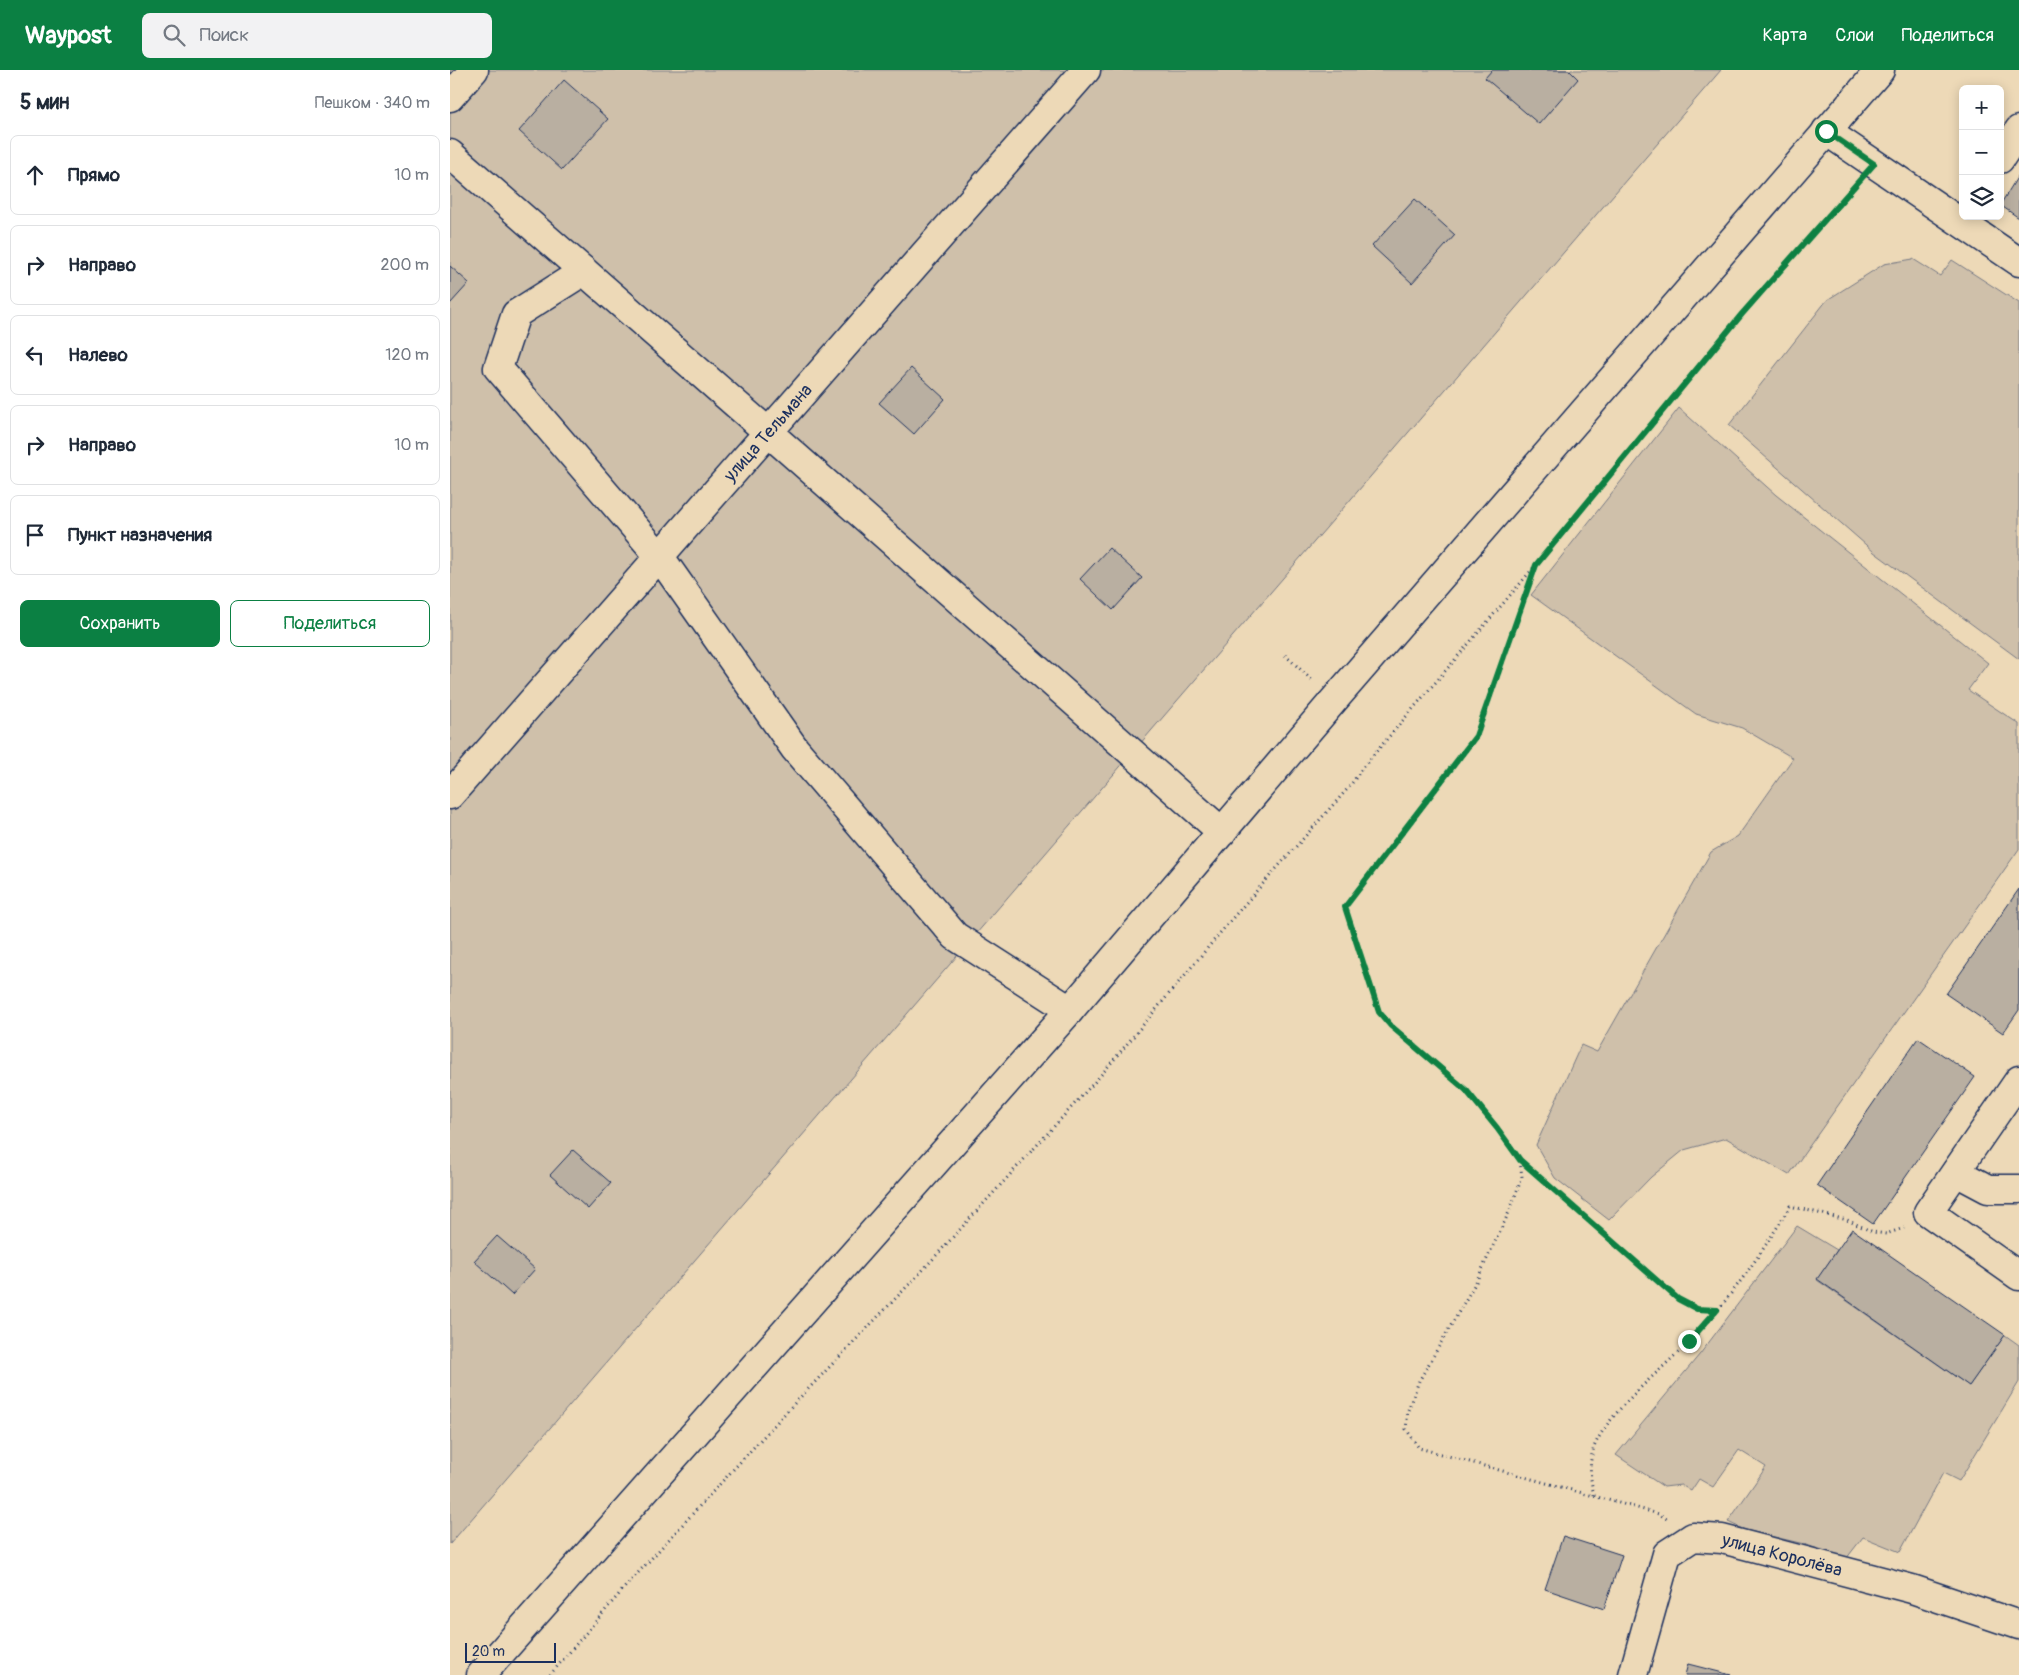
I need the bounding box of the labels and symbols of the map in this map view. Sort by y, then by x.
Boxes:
route start [1815,120,1838,143]
street label: улица Тельмана [718,379,817,487]
route end [1678,1330,1701,1353]
street label: улица Королёва [1719,1528,1845,1582]
scale bar [465,1640,556,1663]

